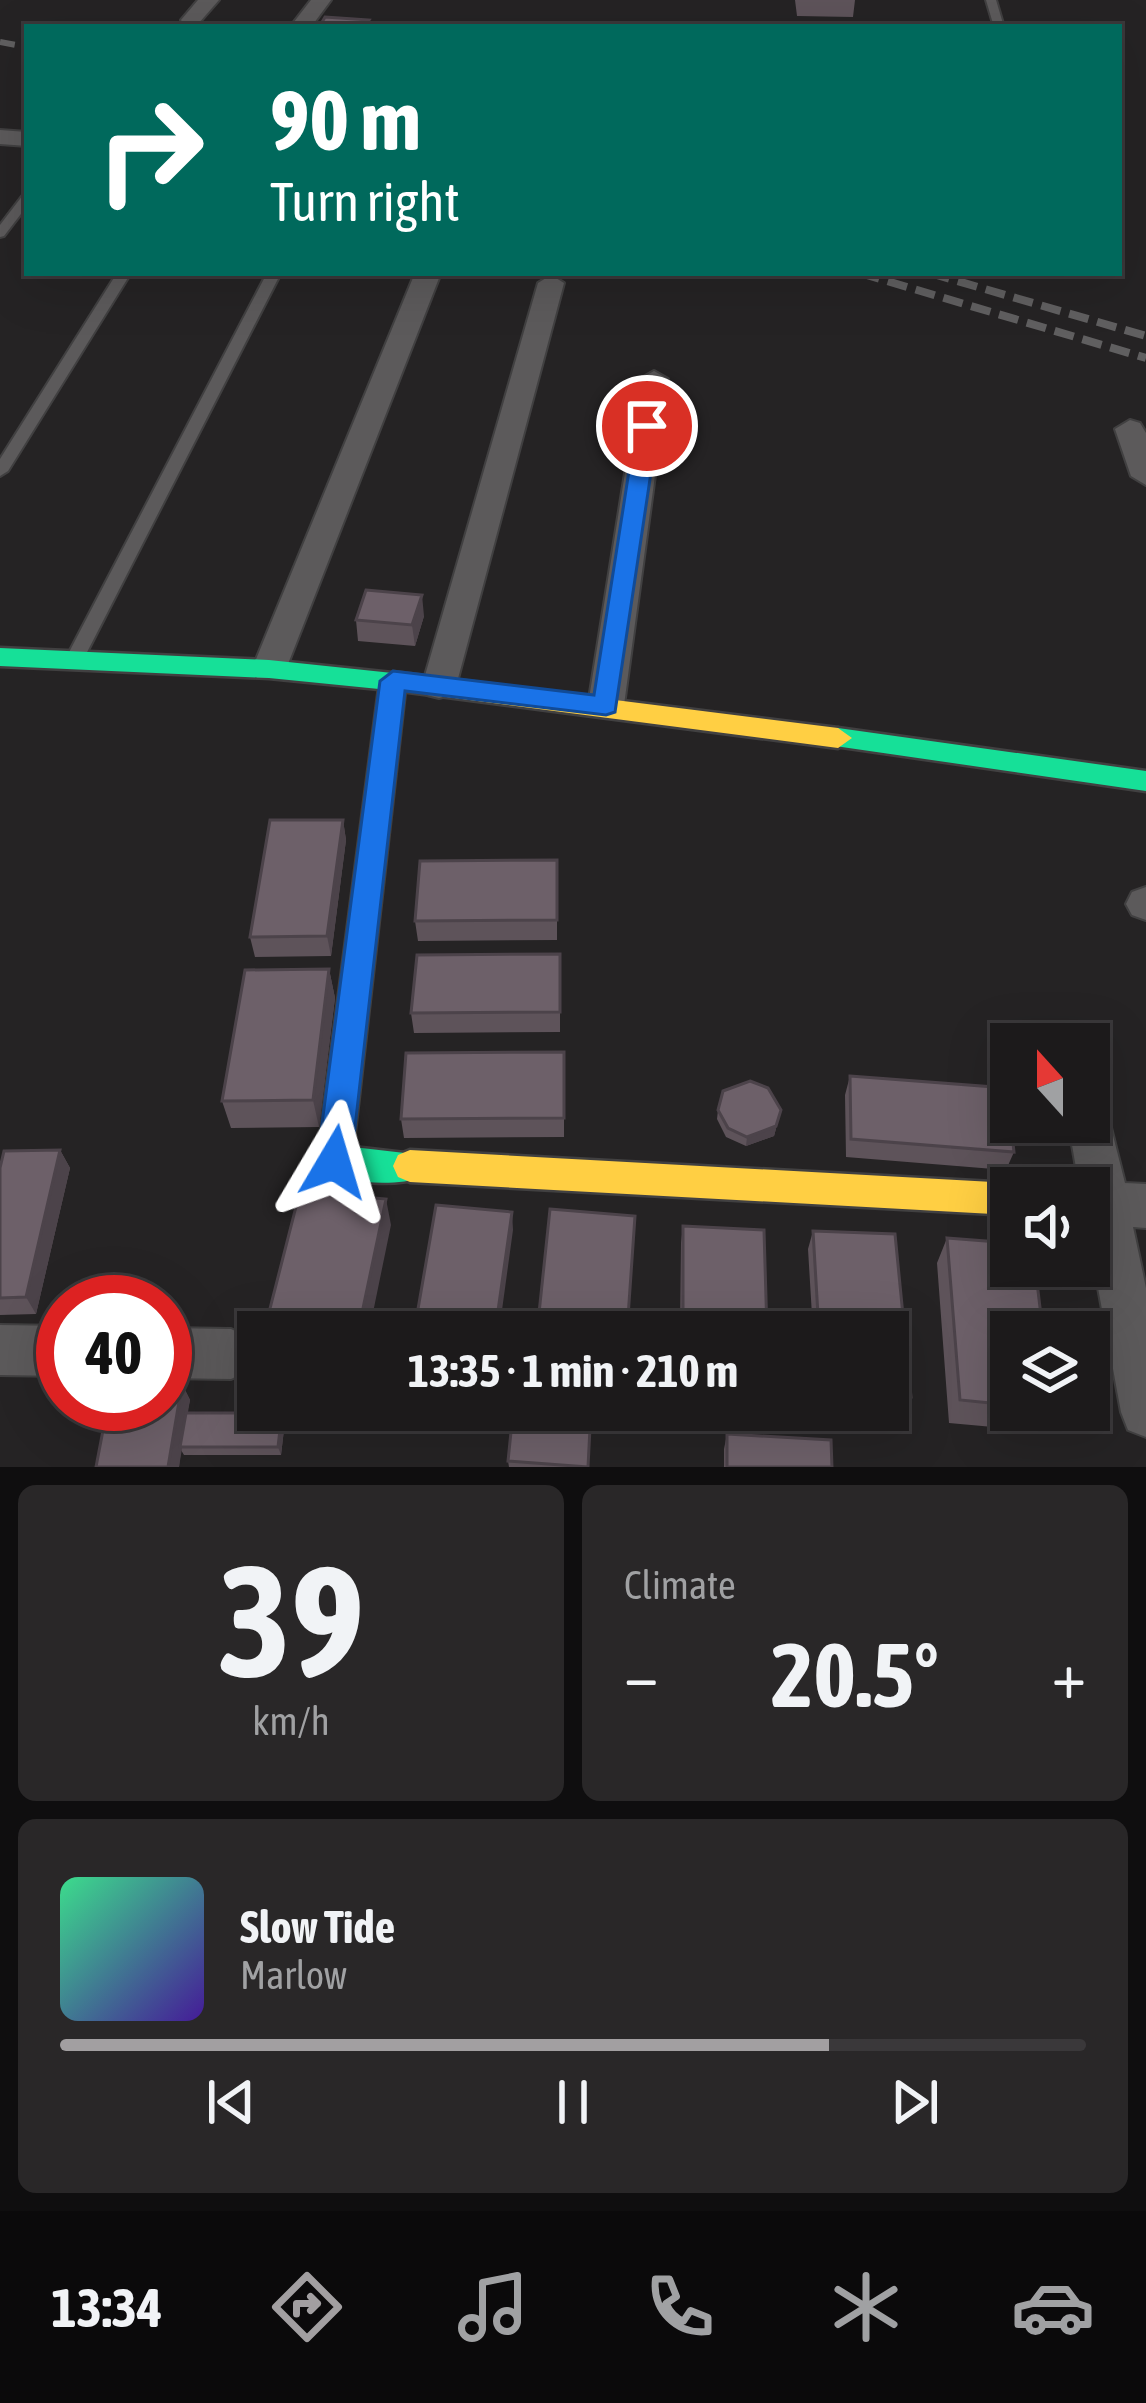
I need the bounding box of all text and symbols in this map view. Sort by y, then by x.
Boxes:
icon: right [72,72,228,228]
text: 90 m [270,72,421,168]
text: Turn right [270,171,460,232]
pin [596,375,698,477]
icon: arrive [614,393,680,459]
north arrow [990,1023,1110,1143]
map controls [990,1023,1110,1431]
position arrow [271,1099,397,1225]
button: sound [990,1167,1110,1287]
speed limit sign: 40 [36,1275,192,1431]
button: layers [990,1311,1110,1431]
text: 13:35 · 1 min · 210 m [408,1345,738,1397]
text: 39 [218,1531,364,1710]
text: Climate [624,1563,736,1607]
text: 20.5° [771,1623,939,1726]
text: − [624,1636,658,1712]
text: + [1052,1636,1086,1712]
text: km/h [252,1699,330,1743]
text: Slow Tide [240,1901,395,1953]
text: Marlow [240,1953,347,1997]
icon: previous [198,2069,264,2135]
icon: pause [540,2069,606,2135]
icon: next [882,2069,948,2135]
icon: directions [265,2265,349,2349]
icon: music [451,2265,535,2349]
icon: phone [638,2265,722,2349]
icon: climate [824,2265,908,2349]
icon: car [1011,2265,1095,2349]
text: 13:34 [51,2277,162,2338]

